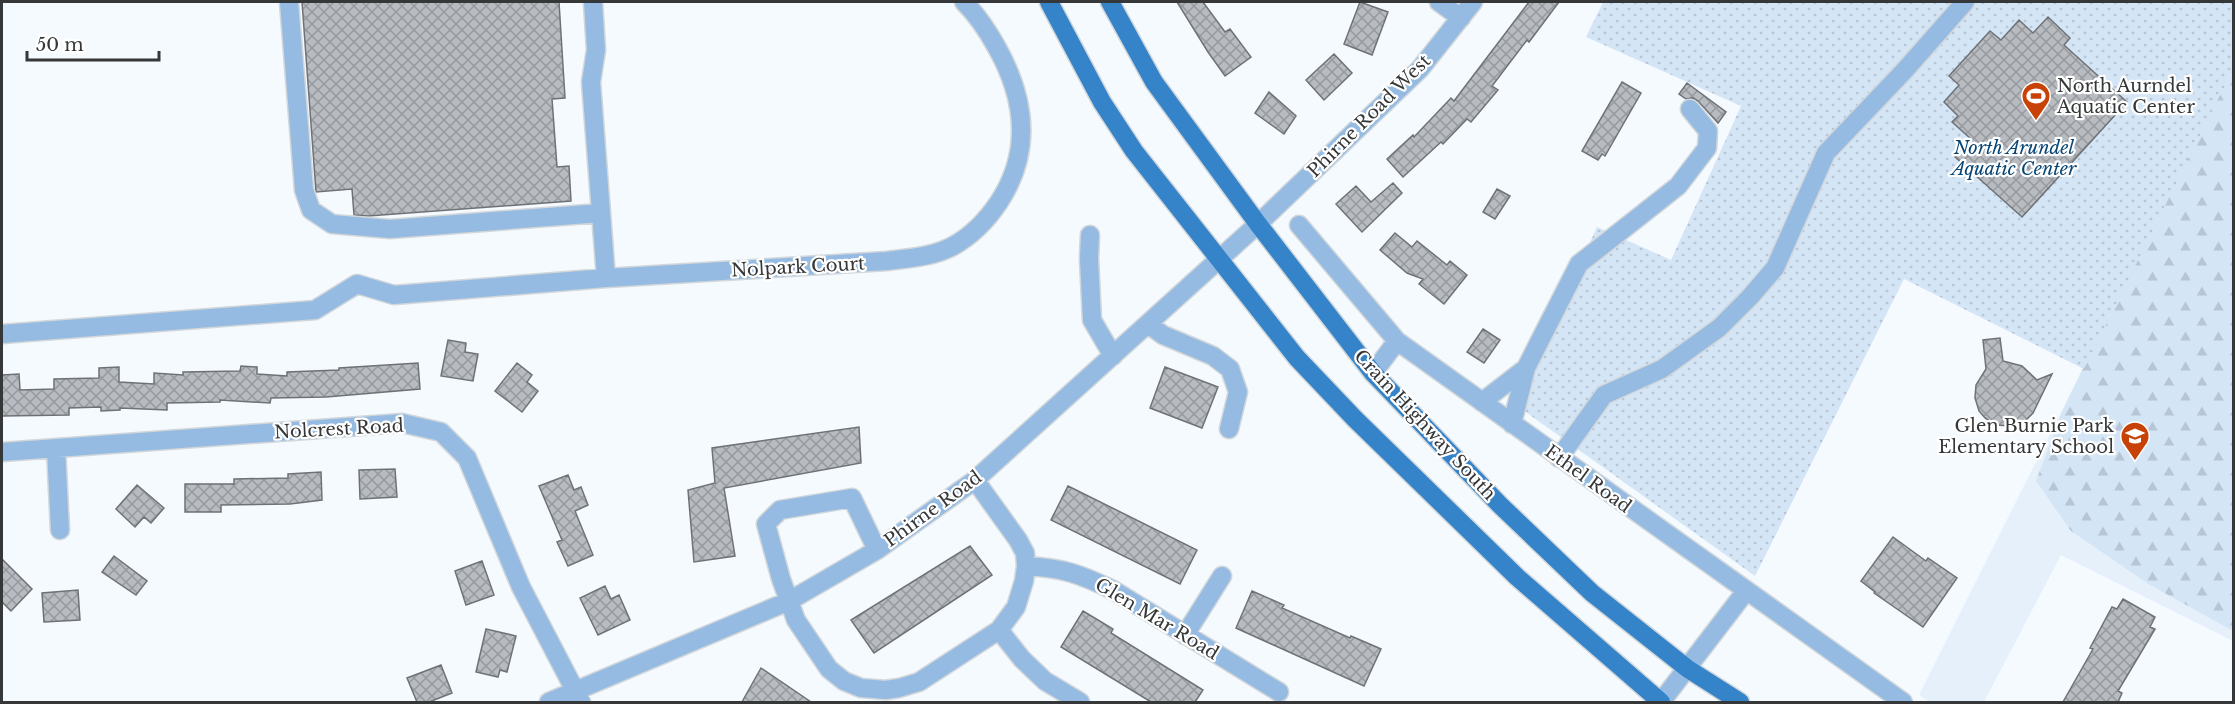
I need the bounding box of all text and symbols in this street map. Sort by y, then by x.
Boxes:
scale bar [27,24,159,62]
text: 50 m [36,34,84,56]
street label: Phirne Road West [1303,50,1435,182]
place label: North Aurndel Aquatic Center [2056,75,2195,118]
sports icon: North Aurndel Aquatic Center [2020,80,2052,122]
park label: North Arundel Aquatic Center [1950,137,2077,180]
street label: Nolpark Court [731,253,866,281]
street label: Crain Highway South [1350,345,1500,505]
street label: Nolcrest Road [274,415,404,443]
place label: Glen Burnie Park Elementary School [1938,415,2114,458]
school or university icon: Glen Burnie Park Elementary School [2119,420,2151,462]
street label: Ethel Road [1540,440,1636,518]
street label: Phirne Road [880,466,986,552]
street label: Glen Mar Road [1091,573,1223,665]

